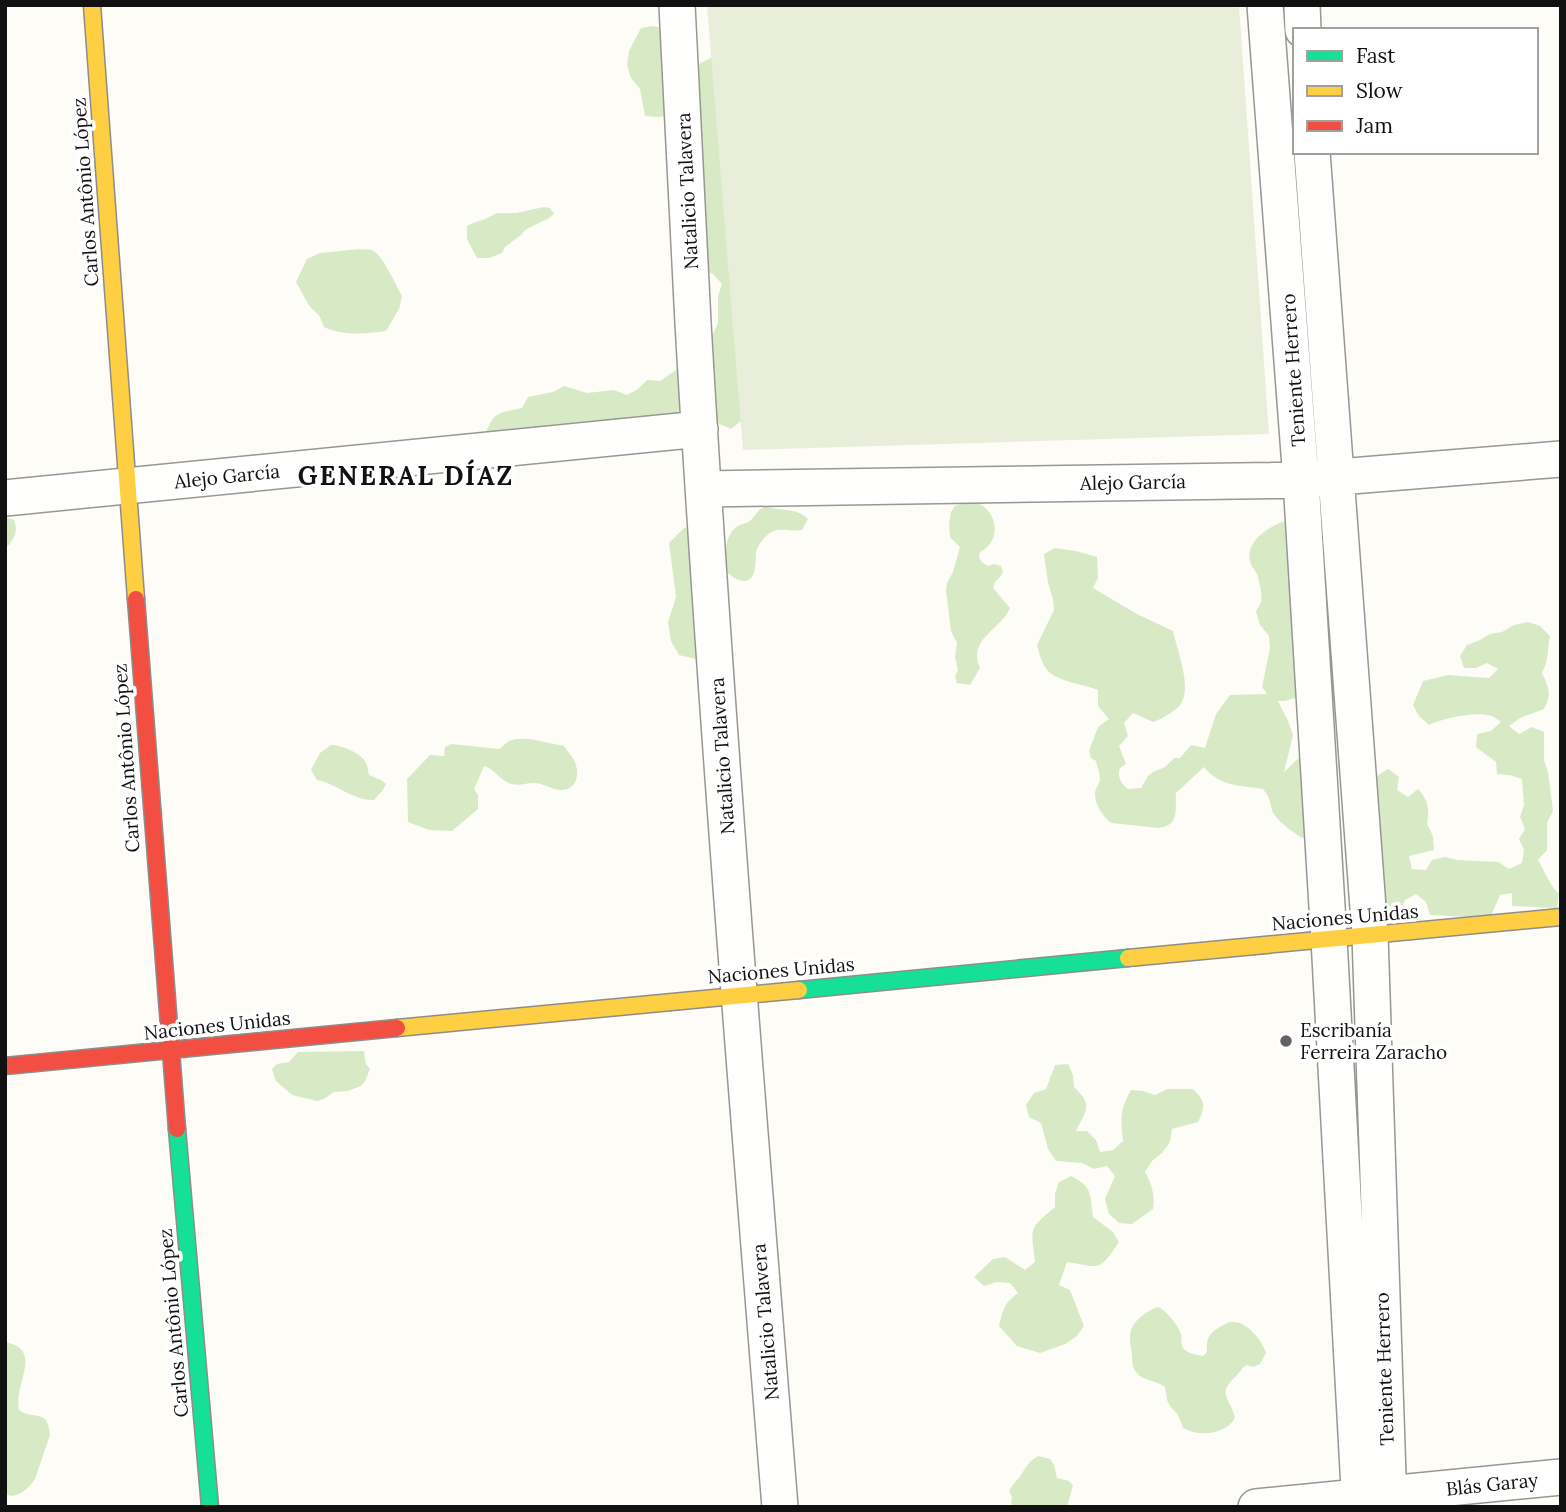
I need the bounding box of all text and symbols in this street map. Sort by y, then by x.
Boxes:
legend [1293,28,1538,154]
text: Fast [1356,42,1396,69]
text: Slow [1356,77,1403,104]
street label: Carlos Antônio López [66,97,104,287]
street label: Natalicio Talavera [671,112,703,270]
text: Jam [1355,112,1393,139]
street label: Teniente Herrero [1276,293,1310,447]
street label: Alejo García [172,459,281,494]
district label: GENERAL DÍAZ [298,459,514,492]
street label: Alejo García [1079,469,1186,495]
street label: Carlos Antônio López [107,663,145,853]
street label: Natalicio Talavera [705,677,739,835]
street label: Naciones Unidas [1270,899,1420,935]
street label: Naciones Unidas [706,952,856,988]
street label: Naciones Unidas [142,1005,292,1045]
place label: Escribanía Ferreira Zaracho [1300,1018,1447,1064]
marker: Escribanía Ferreira Zaracho [1278,1033,1294,1049]
street label: Carlos Antônio López [153,1228,193,1418]
street label: Natalicio Talavera [746,1242,784,1401]
street label: Teniente Herrero [1369,1292,1399,1446]
street label: Blás Garay [1445,1467,1539,1501]

